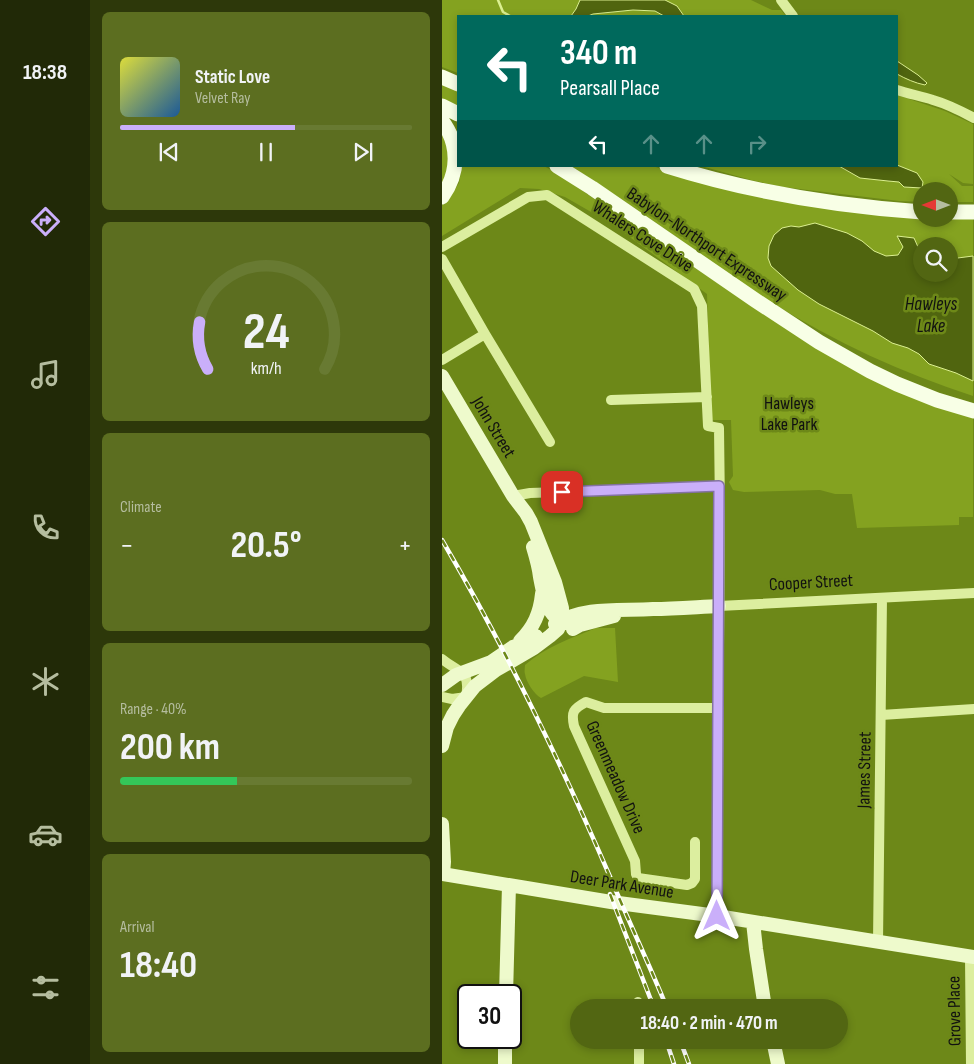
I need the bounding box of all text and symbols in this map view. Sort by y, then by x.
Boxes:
text: 340 m [560,32,637,75]
icon: left [477,35,542,100]
text: 18:38 [23,59,67,86]
text: Static Love [195,66,270,89]
text: Pearsall Place [560,75,660,102]
text: Velvet Ray [195,89,250,108]
icon: left [584,130,612,158]
icon: ahead [637,130,665,158]
icon: ahead [690,130,718,158]
icon: right [743,130,771,158]
icon: previous [155,138,183,166]
icon: pause [252,138,280,166]
icon: next [349,138,377,166]
north arrow [913,182,958,228]
map controls [913,182,958,282]
street label: Babylon-Northport Expressway [623,183,791,306]
street label: Whalers Cove Drive [589,196,697,277]
icon: directions [28,204,63,239]
button: search [913,237,958,282]
water label: Hawleys Lake [905,293,957,338]
text: 24 [243,301,289,364]
icon: music [28,357,63,392]
text: km/h [251,358,281,379]
street label: John Street [467,392,520,462]
park label: Hawleys Lake Park [761,393,817,435]
pin [541,471,583,513]
icon: arrive [548,478,576,506]
text: Climate [120,498,162,517]
icon: phone [28,510,63,545]
text: 20.5° [230,523,302,568]
text: − [120,529,134,562]
text: + [398,529,412,562]
street label: Cooper Street [768,570,854,595]
icon: climate [28,664,63,699]
text: Range · 40% [120,700,187,719]
street label: Greenmeadow Drive [581,718,650,837]
text: 200 km [120,725,220,770]
street label: James Street [853,731,876,810]
icon: car [28,817,63,852]
street label: Deer Park Avenue [569,866,675,903]
position arrow [690,889,742,941]
text: Arrival [120,918,154,937]
text: 18:40 [120,943,197,988]
icon: filters [28,970,63,1005]
street label: Grove Place [943,976,966,1046]
speed limit sign: 30 [457,984,522,1049]
text: 18:40 · 2 min · 470 m [640,1012,778,1035]

